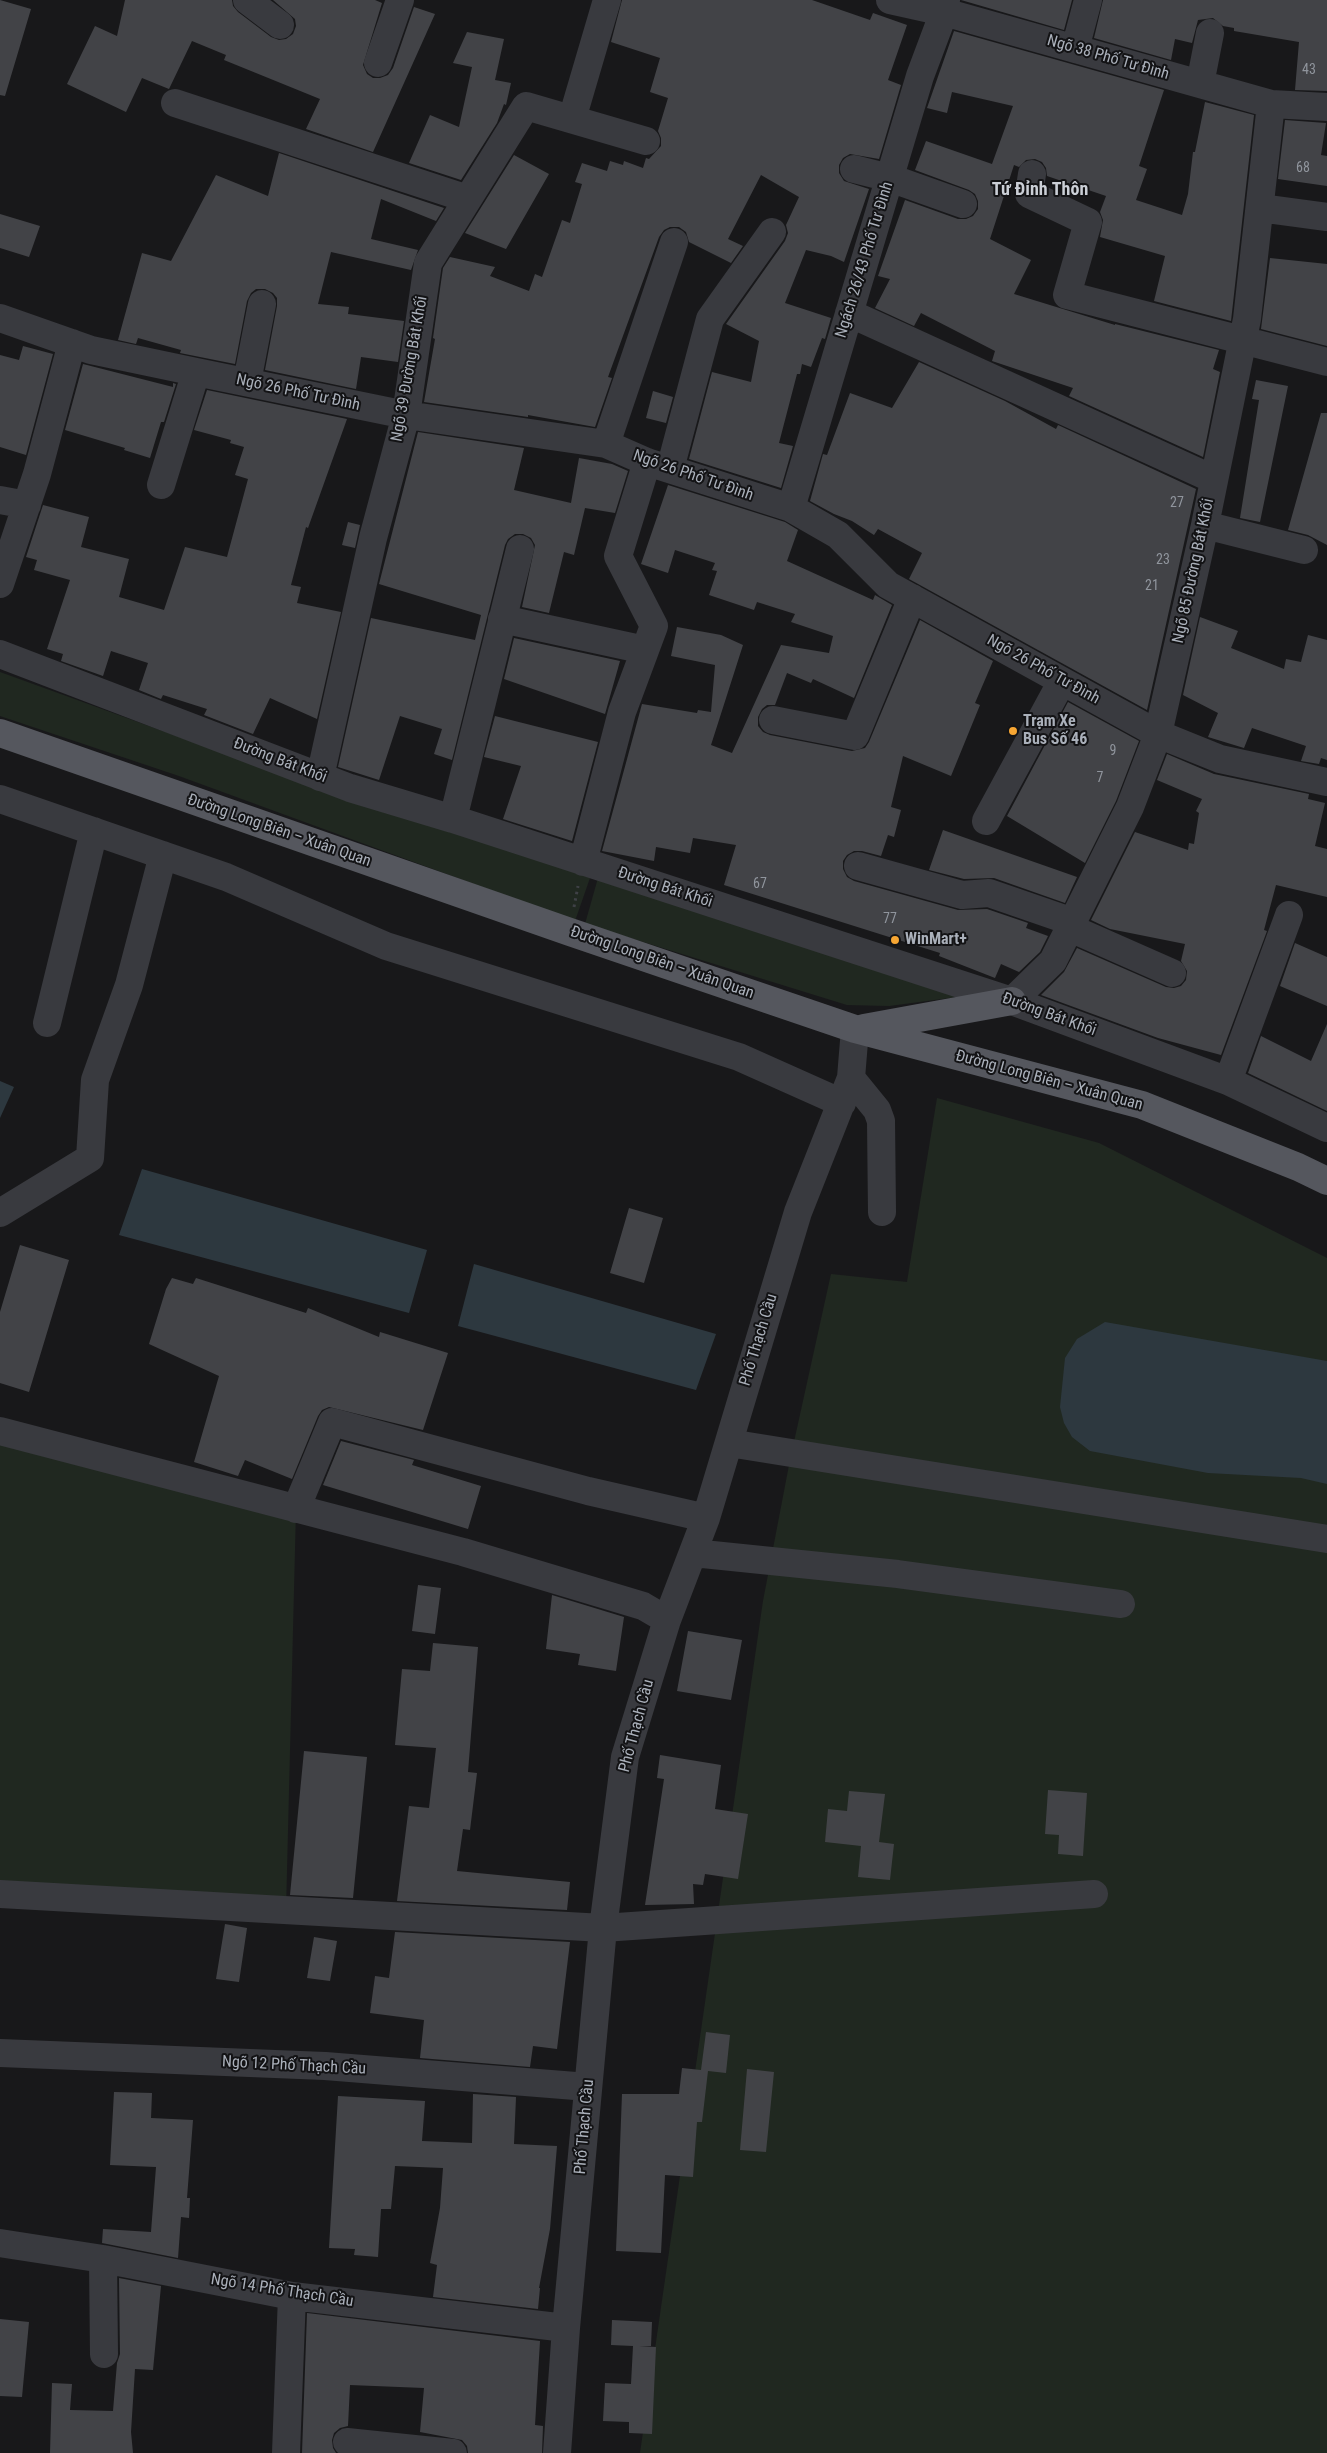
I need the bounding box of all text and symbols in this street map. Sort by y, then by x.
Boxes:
street label: Ngõ 38 Phố Tư Đình [1045,31,1171,85]
house number: 43 [1302,62,1316,78]
house number: 68 [1296,160,1310,176]
district label: Tứ Đỉnh Thôn [992,179,1088,201]
street label: Ngách 26/43 Phố Tư Đình [832,180,898,340]
street label: Ngõ 39 Đường Bát Khối [388,295,432,443]
street label: Ngõ 26 Phố Tư Đình [234,371,362,415]
street label: Ngõ 26 Phố Tư Đình [630,446,756,506]
house number: 27 [1170,495,1184,511]
street label: Ngõ 85 Đường Bát Khối [1169,497,1219,645]
house number: 23 [1156,552,1170,568]
house number: 21 [1145,578,1159,594]
street label: Ngõ 26 Phố Tư Đình [983,631,1103,709]
place label: Trạm Xe Bus Số 46 [1023,712,1087,750]
marker: Trạm Xe Bus Số 46 [1007,725,1019,737]
street label: Đường Bát Khối [231,734,329,788]
house number: 9 [1110,743,1116,759]
house number: 7 [1097,770,1103,786]
street label: Đường Long Biên – Xuân Quan [185,791,373,871]
street label: Đường Bát Khối [615,864,715,912]
house number: 67 [753,876,767,892]
house number: 77 [883,911,897,927]
street label: Đường Long Biên – Xuân Quan [568,923,756,1003]
place label: WinMart+ [905,930,967,950]
marker: WinMart+ [889,934,901,946]
street label: Đường Bát Khối [999,989,1099,1041]
street label: Đường Long Biên – Xuân Quan [953,1047,1145,1115]
street label: Phố Thạch Cầu [736,1292,782,1388]
street label: Phố Thạch Cầu [615,1678,659,1774]
street label: Ngõ 12 Phố Thạch Cầu [221,2053,367,2079]
street label: Phố Thạch Cầu [571,2079,599,2175]
street label: Ngõ 14 Phố Thạch Cầu [209,2270,355,2312]

